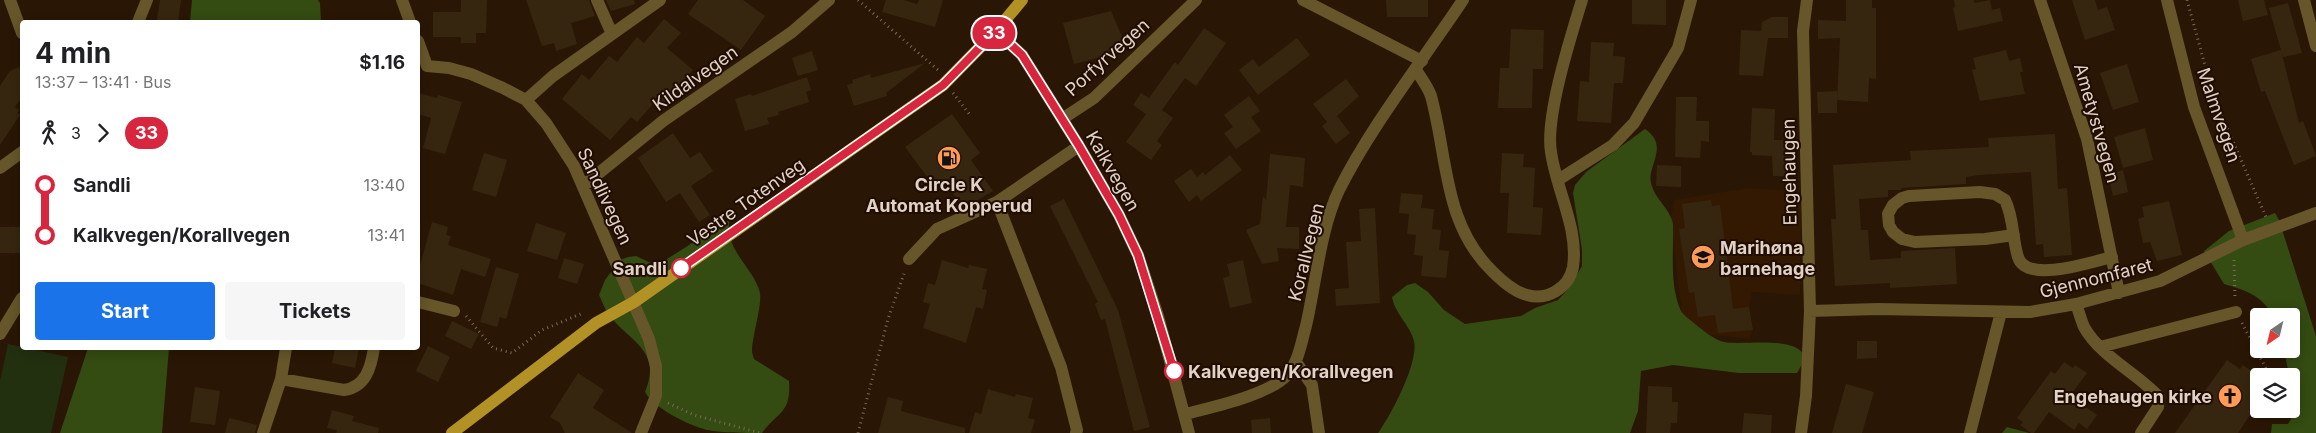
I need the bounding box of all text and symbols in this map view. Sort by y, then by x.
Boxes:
street label: Porfyrvegen [1061,14,1153,100]
line badge: 33 [972,17,1016,49]
text: 33 [982,22,1006,43]
text: 4 min [35,36,111,70]
street label: Kildalvegen [648,41,742,115]
text: $1.16 [359,51,405,74]
street label: Ametystvegen [2070,61,2124,185]
street label: Malmvegen [2193,65,2245,165]
text: 13:37 – 13:41 · Bus [35,72,171,92]
icon: walk [35,119,63,147]
icon: forward [89,119,117,147]
street label: Engehaugen [1778,119,1800,225]
text: 33 [135,122,158,143]
text: 3 [71,123,81,143]
street label: Kalkvegen [1082,127,1144,215]
street label: Sandlivegen [573,144,637,248]
fuel station icon: Circle K Automat Kopperud [936,145,962,171]
street label: Vestre Totenveg [683,154,809,250]
text: Sandli [73,174,131,197]
place label: Circle K Automat Kopperud [866,174,1032,216]
text: 13:40 [364,175,405,195]
street label: Korallvegen [1284,201,1328,303]
text: Kalkvegen/Korallvegen [73,224,290,247]
text: 13:41 [367,225,405,245]
place label: Marihøna barnehage [1720,237,1815,279]
school or university icon: Marihøna barnehage [1690,244,1716,270]
street label: Gjennomfaret [2037,254,2155,302]
place label: Sandli [612,258,667,279]
marker: Sandli [671,258,691,278]
button: Start [35,282,215,340]
button: Tickets [225,282,405,340]
north arrow [2250,308,2300,358]
map controls [2250,308,2300,418]
marker: Kalkvegen/Korallvegen [1164,361,1184,381]
place label: Kalkvegen/Korallvegen [1188,361,1394,382]
button: layers [2250,368,2300,418]
church icon: Engehaugen kirke [2217,383,2243,409]
place label: Engehaugen kirke [2054,386,2212,407]

